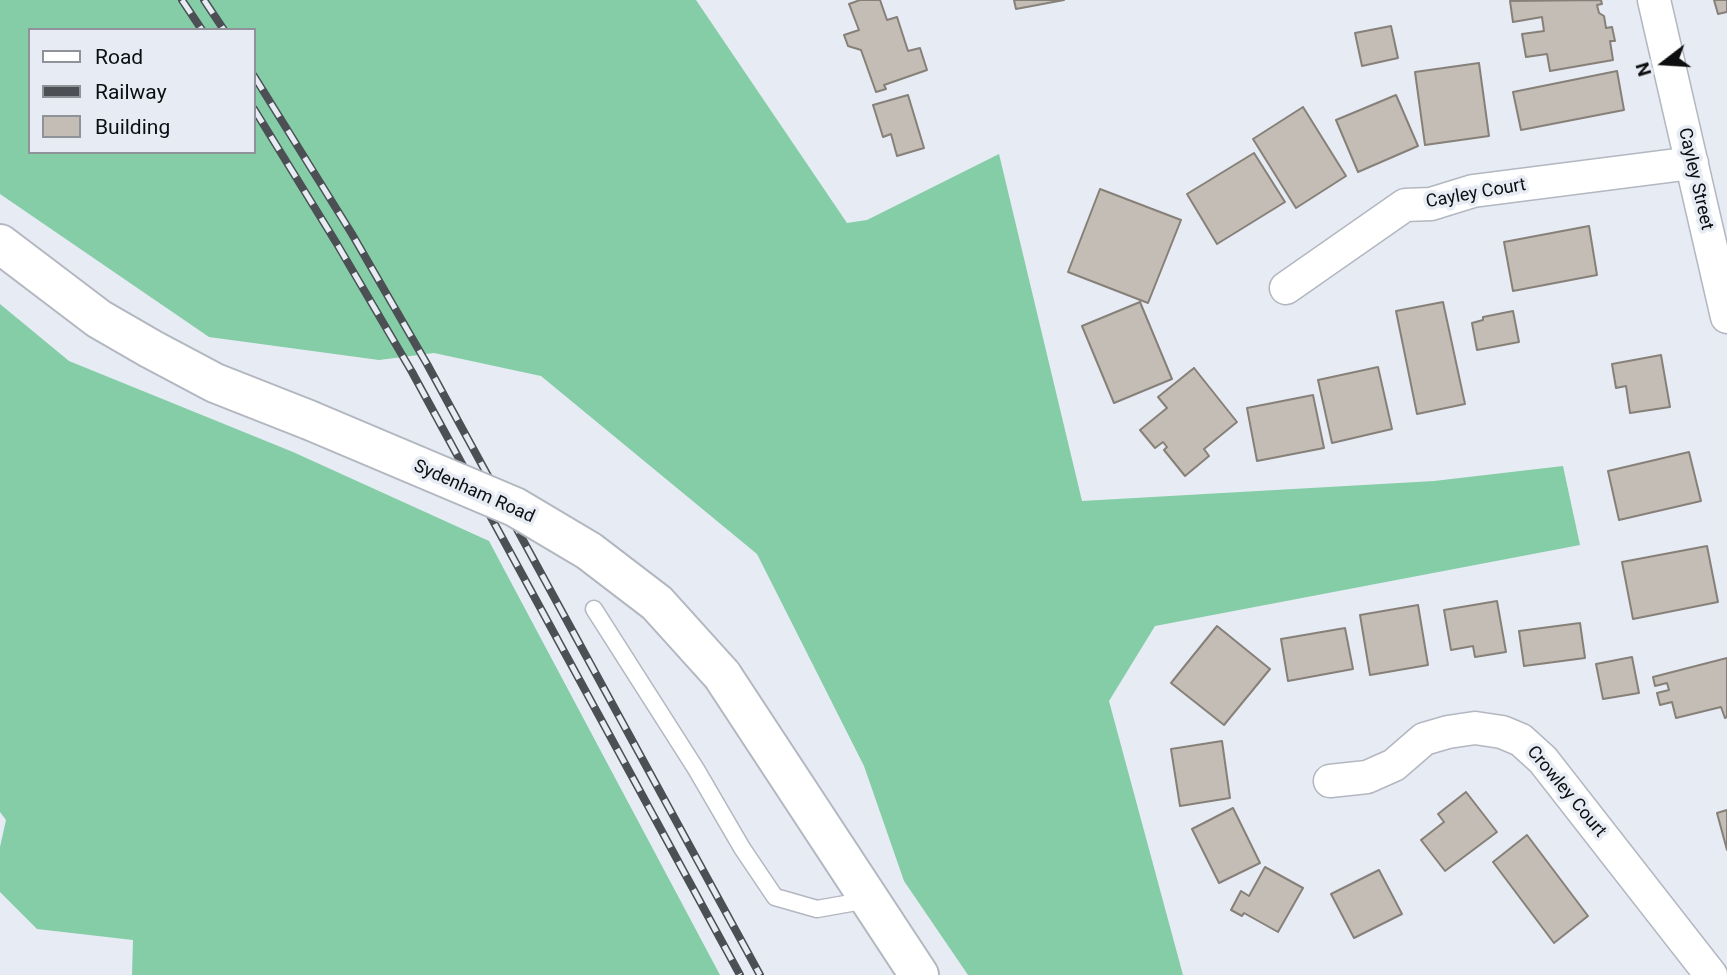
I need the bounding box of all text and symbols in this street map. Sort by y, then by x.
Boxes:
legend [28,28,256,154]
north arrow [1629,28,1699,98]
text: Road [95,45,143,69]
text: N [1630,60,1656,79]
text: Railway [95,80,167,104]
text: Building [95,115,170,139]
street label: Cayley Street [1673,126,1717,232]
street label: Cayley Court [1424,175,1528,213]
street label: Sydenham Road [410,456,538,528]
street label: Crowley Court [1522,742,1610,842]

